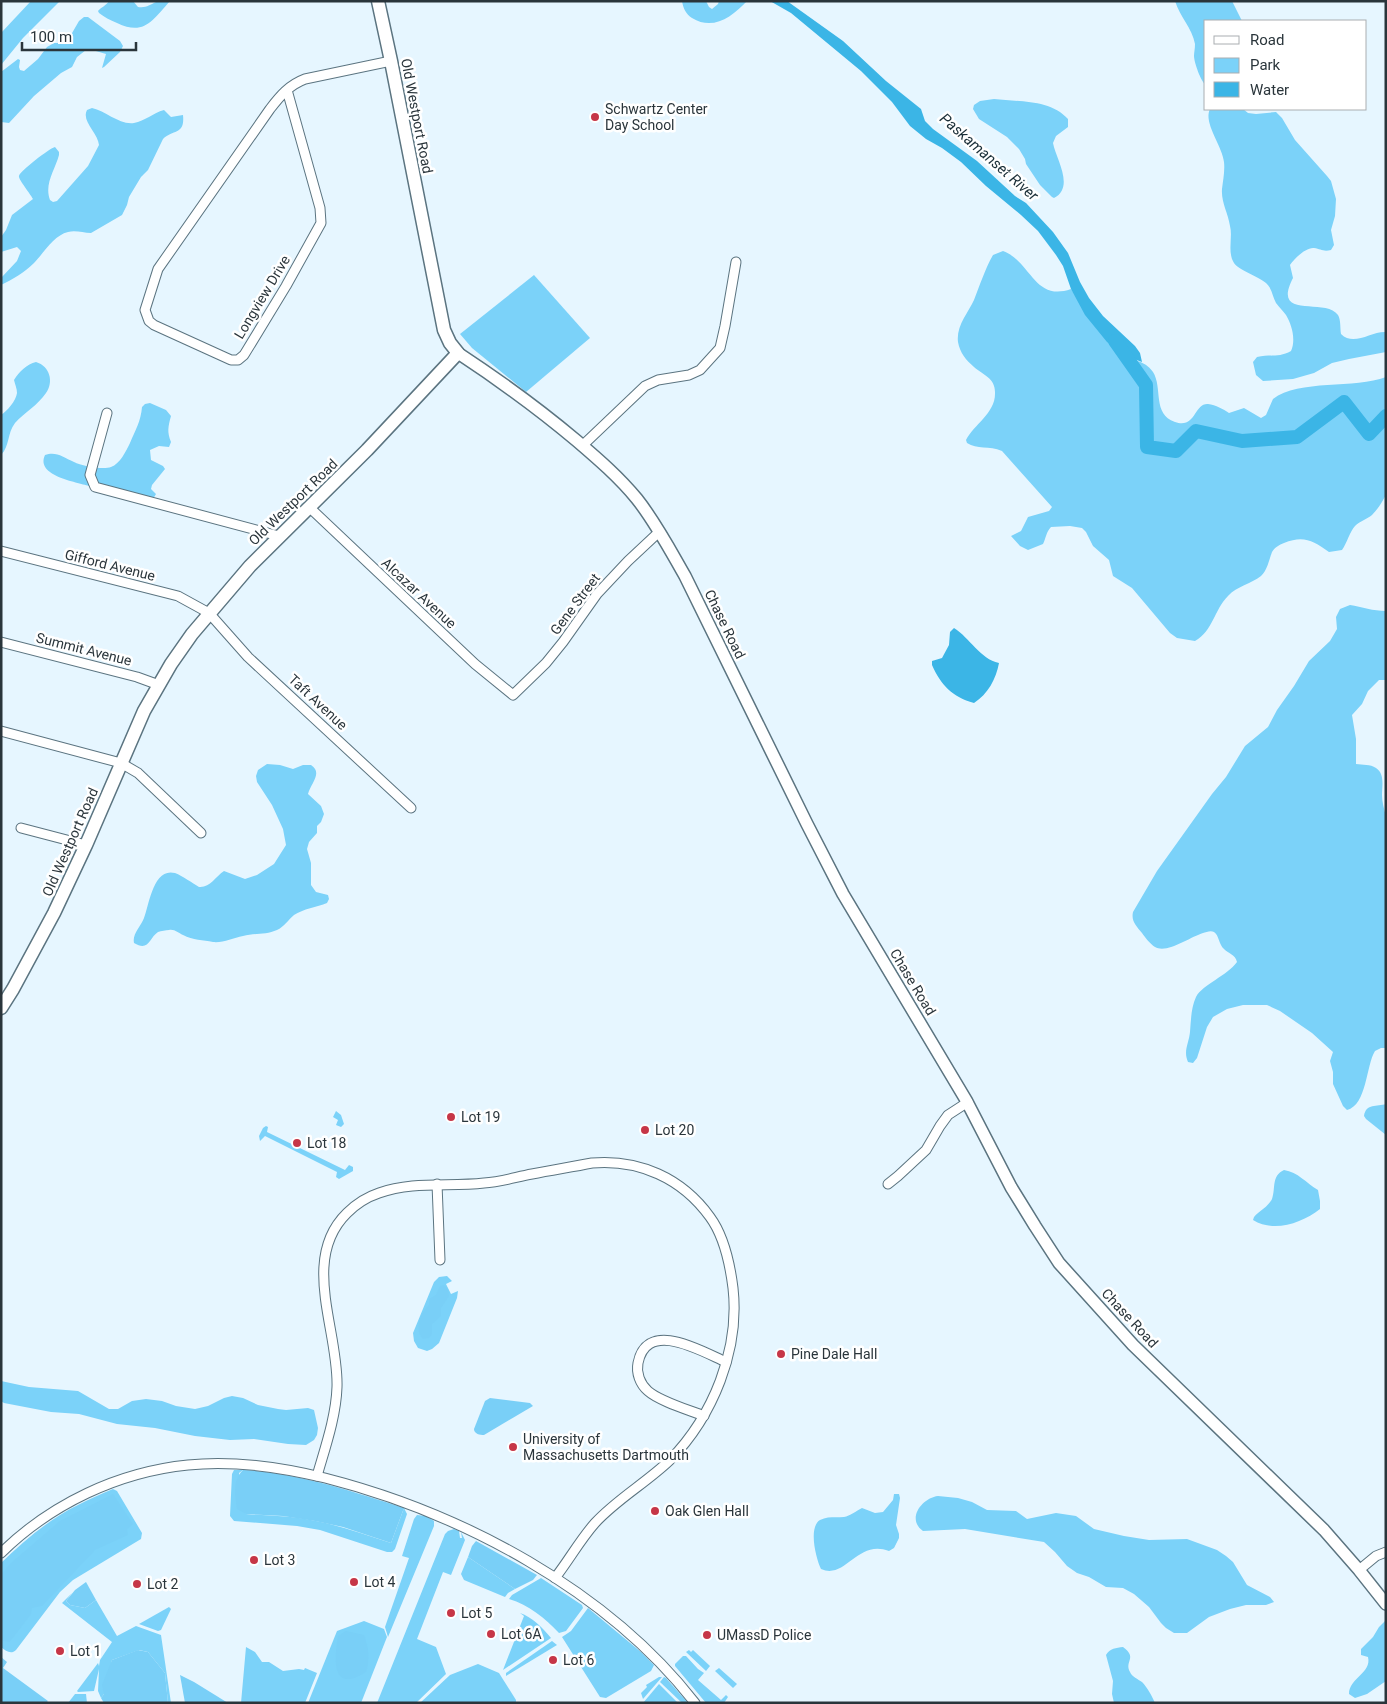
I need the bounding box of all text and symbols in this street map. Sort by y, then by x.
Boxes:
scale bar [22,20,136,52]
legend [1204,20,1367,110]
text: 100 m [30,28,72,46]
text: Road [1250,31,1284,49]
text: Park [1250,56,1281,74]
street label: Old Westport Road [398,57,436,175]
text: Water [1250,81,1289,99]
place label: Schwartz Center Day School [605,101,708,133]
water label: Paskamanset River [936,109,1043,205]
marker: Schwartz Center Day School [589,111,601,123]
street label: Longview Drive [231,253,293,341]
street label: Old Westport Road [245,456,341,548]
street label: Gifford Avenue [63,546,157,584]
street label: Alcazar Avenue [378,554,460,632]
street label: Gene Street [547,570,603,638]
street label: Chase Road [701,587,749,661]
street label: Summit Avenue [35,629,133,669]
street label: Taft Avenue [286,671,350,733]
street label: Old Westport Road [39,785,101,899]
street label: Chase Road [887,946,939,1018]
place label: Lot 19 [461,1109,500,1125]
marker: Lot 19 [445,1111,457,1123]
place label: Lot 20 [655,1122,694,1138]
marker: Lot 20 [639,1124,651,1136]
place label: Lot 18 [307,1135,346,1151]
marker: Lot 18 [291,1137,303,1149]
street label: Chase Road [1099,1285,1161,1351]
place label: Pine Dale Hall [791,1346,877,1362]
marker: Pine Dale Hall [775,1348,787,1360]
place label: University of Massachusetts Dartmouth [523,1431,689,1463]
marker: University of Massachusetts Dartmouth [507,1441,519,1453]
place label: Oak Glen Hall [665,1503,749,1519]
marker: Oak Glen Hall [649,1505,661,1517]
place label: Lot 3 [264,1552,295,1568]
marker: Lot 3 [248,1554,260,1566]
place label: Lot 4 [364,1574,396,1590]
place label: Lot 2 [147,1576,179,1592]
marker: Lot 4 [348,1576,360,1588]
marker: Lot 2 [131,1578,143,1590]
place label: Lot 5 [461,1605,493,1621]
marker: Lot 5 [445,1607,457,1619]
place label: Lot 6A [501,1626,542,1642]
place label: UMassD Police [717,1627,811,1643]
marker: Lot 6A [485,1628,497,1640]
marker: UMassD Police [701,1629,713,1641]
place label: Lot 1 [70,1643,101,1659]
marker: Lot 1 [54,1645,66,1657]
place label: Lot 6 [563,1652,595,1668]
marker: Lot 6 [547,1654,559,1666]

